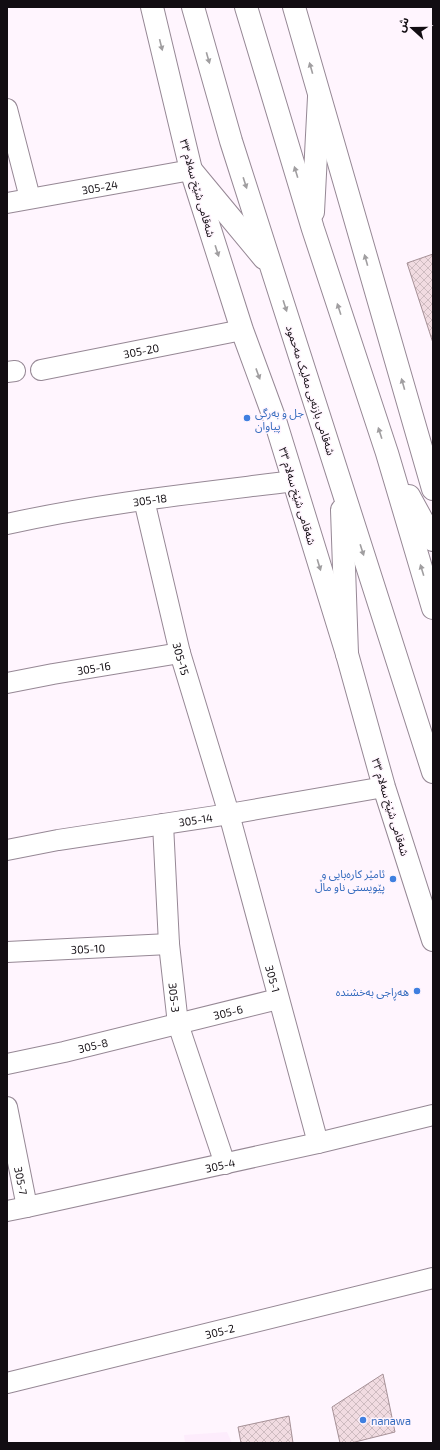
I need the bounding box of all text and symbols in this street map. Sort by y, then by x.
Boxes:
north arrow [392,8,432,48]
text: ش [393,15,412,34]
one-way arrow [158,39,164,51]
one-way arrow [205,52,211,64]
one-way arrow [308,61,314,73]
street label: شەقامی شێخ سەلام ٣٣ [176,137,218,239]
one-way arrow [293,166,299,178]
street label: 305-24 [80,177,119,196]
one-way arrow [242,177,248,189]
one-way arrow [214,246,220,258]
one-way arrow [363,253,369,265]
one-way arrow [282,301,288,313]
one-way arrow [336,303,342,315]
street label: شەقامی بازنەیی مەلیک مەحمود [283,323,338,457]
street label: 305-20 [122,340,160,360]
one-way arrow [256,369,262,381]
one-way arrow [400,378,406,390]
place label: جل و بەرگی پیاوان [255,406,304,434]
marker: جل و بەرگی پیاوان [242,413,252,423]
one-way arrow [377,426,383,438]
street label: شەقامی شێخ سەلام ٣٣ [275,446,319,547]
street label: 305-18 [132,490,168,508]
one-way arrow [360,544,366,556]
one-way arrow [316,559,322,571]
one-way arrow [419,564,425,576]
street label: 305-15 [171,641,193,677]
street label: 305-16 [76,658,111,676]
street label: شەقامی شێخ سەلام ٣٣ [368,757,412,858]
street label: 305-14 [177,810,214,828]
place label: ئامێر کارەبایی و پێویستی ناو ماڵ [315,867,385,895]
marker: ئامێر کارەبایی و پێویستی ناو ماڵ [388,874,398,884]
street label: 305-10 [70,941,105,955]
street label: 305-1 [264,964,283,994]
street label: 305-3 [167,982,183,1013]
place label: هەڕاجی بەخشندە [336,985,409,1001]
marker: هەڕاجی بەخشندە [412,986,422,996]
street label: 305-6 [212,1002,244,1021]
street label: 305-8 [77,1035,109,1055]
street label: 305-4 [204,1155,236,1174]
street label: 305-7 [13,1165,31,1196]
street label: 305-2 [204,1321,236,1340]
place label: nanawa [371,1414,411,1427]
marker: nanawa [358,1415,368,1425]

